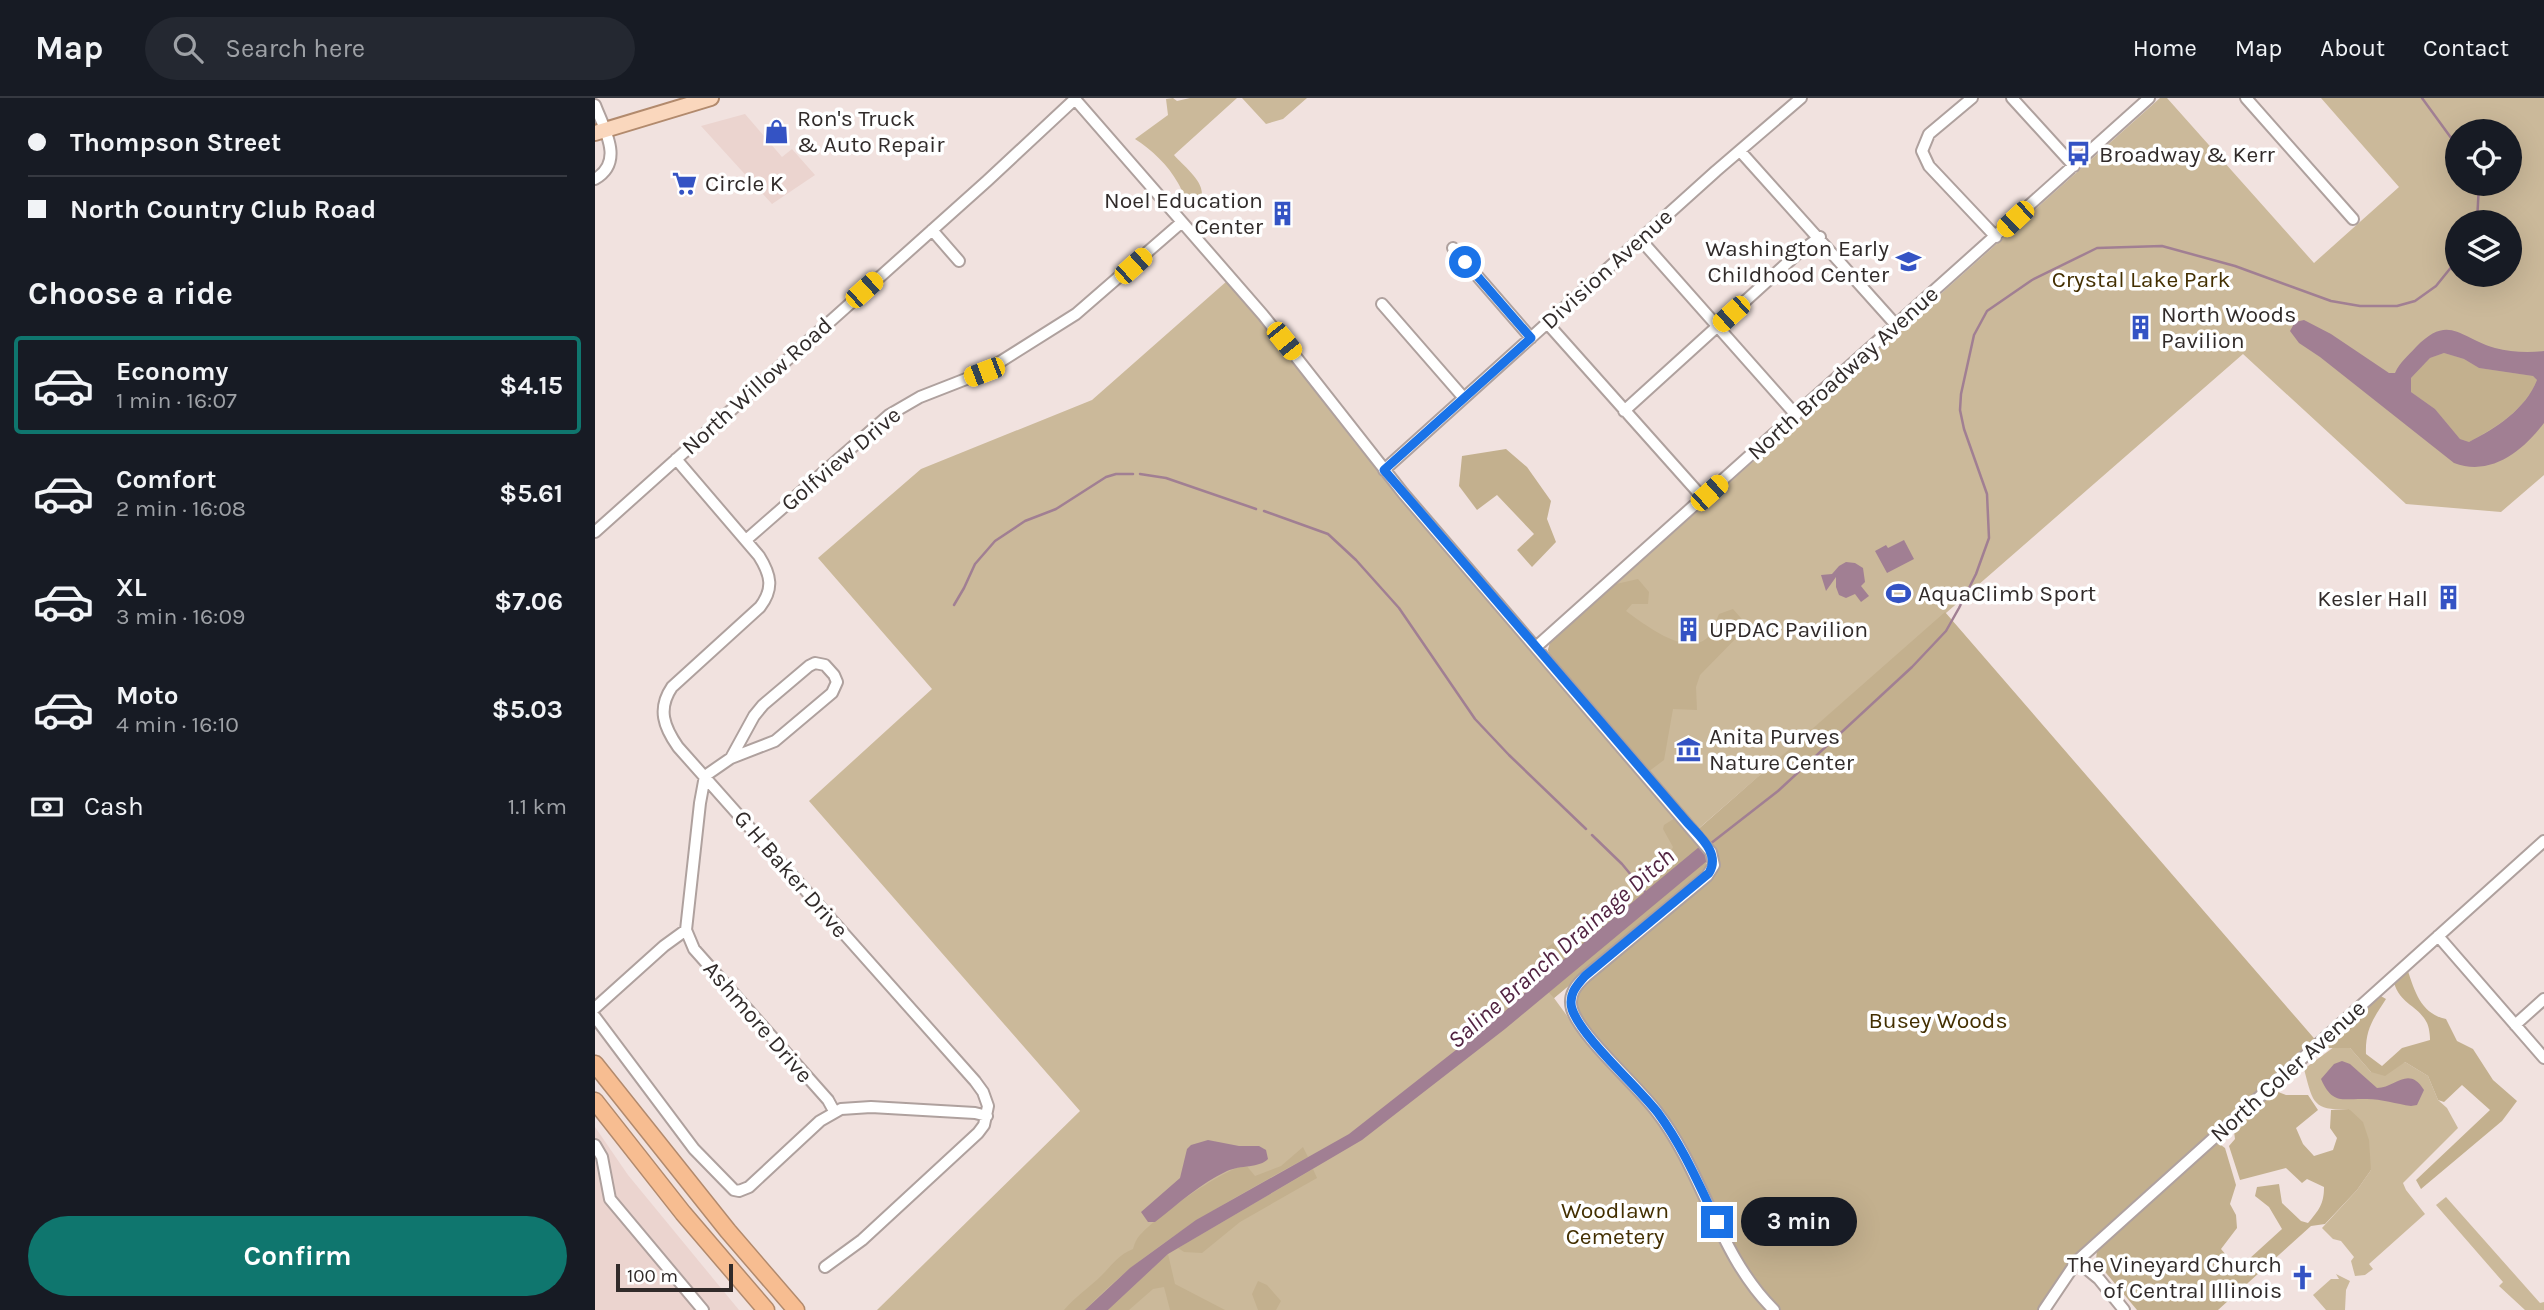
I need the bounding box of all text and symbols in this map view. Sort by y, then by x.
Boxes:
search box [145,17,635,80]
text: Map [35,29,103,67]
icon: search [169,29,207,67]
text: Search here [225,33,365,64]
text: Home [2133,34,2197,62]
text: Map [2235,34,2282,62]
text: About [2320,34,2385,62]
text: Contact [2423,34,2509,62]
place label: Ron's Truck & Auto Repair [797,105,945,158]
shop icon: Ron's Truck & Auto Repair [763,117,791,145]
map controls [2445,119,2522,287]
button: locate [2445,119,2522,196]
text: Thompson Street [70,127,281,158]
bus stop icon: Broadway & Kerr [2065,140,2093,168]
place label: Broadway & Kerr [2099,141,2276,168]
supermarket icon: Circle K [671,169,699,197]
place label: Circle K [705,170,784,197]
place label: Noel Education Center [1104,187,1264,240]
text: North Country Club Road [70,194,376,225]
car [1993,197,2038,241]
building icon: Noel Education Center [1269,199,1297,227]
street label: Division Avenue [1536,203,1678,335]
button: layers [2445,210,2522,287]
place label: Washington Early Childhood Center [1705,235,1890,288]
car [1111,244,1156,288]
route start [1449,246,1481,278]
school or university icon: Washington Early Childhood Center [1895,247,1923,275]
park label: Crystal Lake Park [2052,266,2230,293]
car [842,268,887,312]
text: Choose a ride [28,275,233,312]
street label: North Broadway Avenue [1742,280,1944,466]
car [1709,292,1754,336]
place label: North Woods Pavilion [2161,301,2296,354]
street label: North Willow Road [676,312,838,460]
building icon: North Woods Pavilion [2127,313,2155,341]
car [1263,318,1306,364]
icon: car [32,354,95,417]
car [961,355,1008,389]
text: Economy [116,356,228,387]
text: $4.15 [500,370,563,401]
text: 1 min · 16:07 [116,387,237,414]
street label: Golfview Drive [776,401,906,517]
icon: car [32,462,95,525]
text: Comfort [116,464,217,495]
car [1687,471,1732,515]
text: $5.61 [499,478,563,509]
text: 2 min · 16:08 [116,495,246,522]
icon: car [32,570,95,633]
text: XL [116,572,147,603]
sports icon: AquaClimb Sport [1884,579,1912,607]
place label: AquaClimb Sport [1918,580,2096,607]
building icon: Kesler Hall [2434,584,2462,612]
place label: Kesler Hall [2317,585,2428,612]
text: $7.06 [494,586,563,617]
text: 3 min · 16:09 [116,603,245,630]
building icon: UPDAC Pavilion [1675,615,1703,643]
place label: UPDAC Pavilion [1709,616,1868,643]
icon: car [32,678,95,741]
text: Moto [116,680,178,711]
text: $5.03 [492,694,563,725]
text: 4 min · 16:10 [116,711,239,738]
place label: Anita Purves Nature Center [1709,723,1855,776]
museum icon: Anita Purves Nature Center [1675,735,1703,763]
icon: cash [28,788,66,826]
text: Cash [84,791,144,822]
text: 1.1 km [508,793,567,820]
street label: G H Baker Drive [728,805,854,943]
water label: Saline Branch Drainage Ditch [1442,842,1680,1054]
street label: Ashmore Drive [698,956,818,1088]
street label: North Coler Avenue [2205,994,2371,1148]
park label: Busey Woods [1869,1007,2007,1034]
park label: Woodlawn Cemetery [1561,1197,1669,1250]
callout: 3 min [1741,1198,1857,1246]
route end [1701,1206,1733,1238]
text: 3 min [1767,1208,1831,1235]
button: Confirm [28,1216,567,1296]
place label: The Vineyard Church of Central Illinois [2067,1251,2282,1304]
scale bar [616,1261,733,1293]
church icon: The Vineyard Church of Central Illinois [2288,1263,2316,1291]
text: 100 m [627,1265,678,1287]

